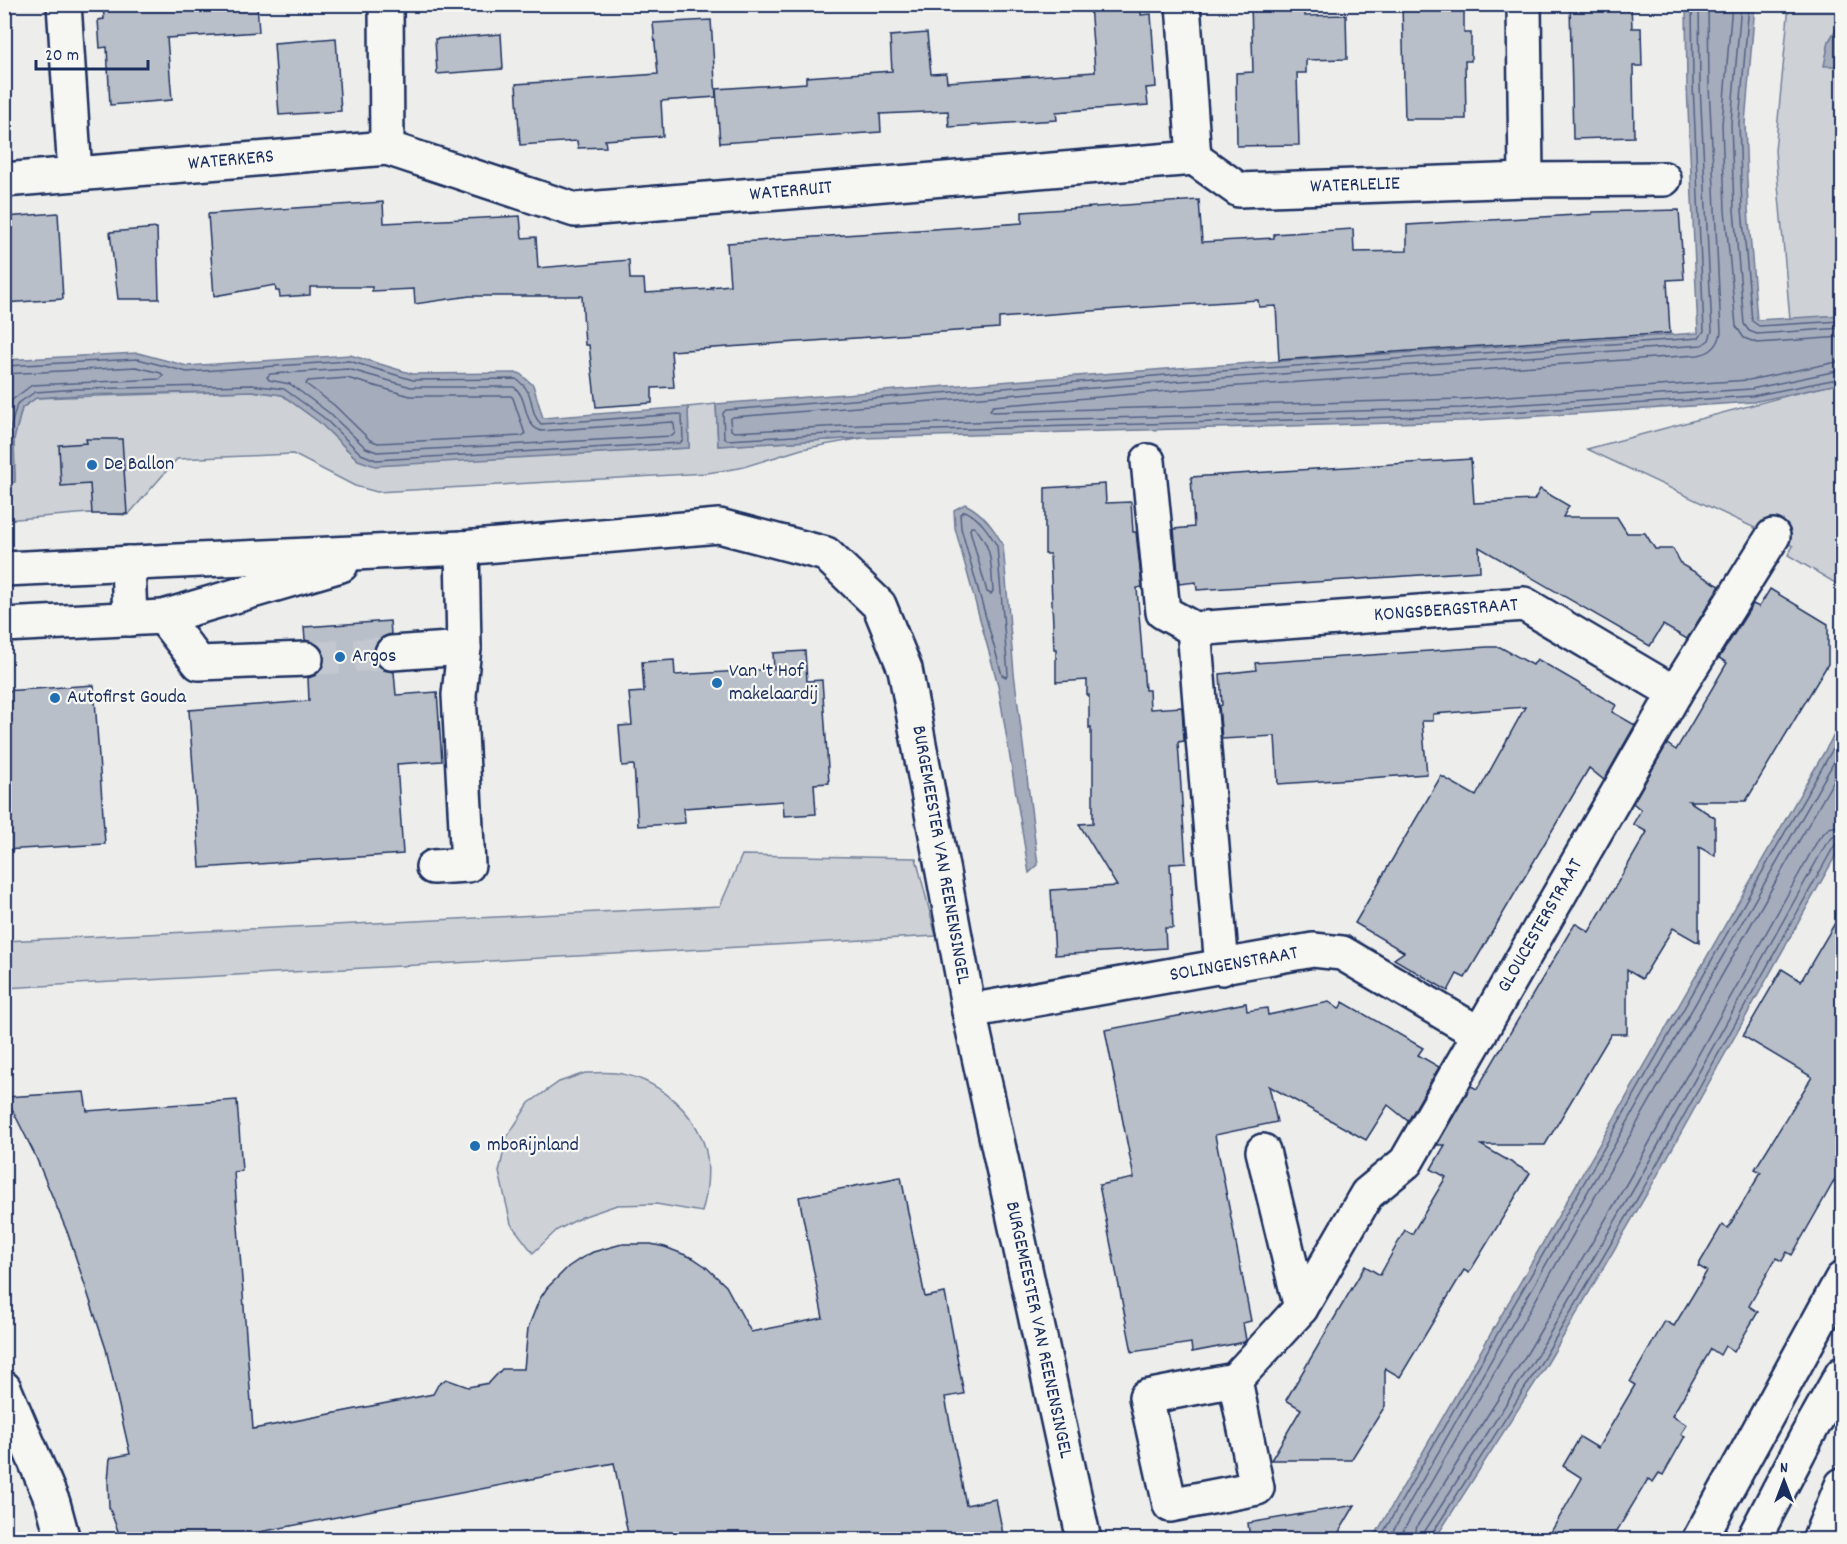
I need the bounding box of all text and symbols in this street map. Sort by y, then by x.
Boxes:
scale bar [36,33,148,71]
text: 20 m [45,44,79,69]
street label: WATERKERS [187,143,275,179]
street label: WATERLELIE [1310,170,1400,202]
street label: WATERRUIT [749,174,833,210]
place label: De Ballon [104,451,174,479]
marker: De Ballon [85,458,99,472]
street label: KONGSBERGSTRAAT [1373,592,1519,630]
place label: Argos [352,643,396,671]
marker: Argos [333,650,347,664]
place label: Van 't Hof makelaardij [729,658,818,709]
marker: Van 't Hof makelaardij [710,676,724,690]
place label: Autofirst Gouda [67,684,187,712]
marker: Autofirst Gouda [48,691,62,705]
street label: BURGEMEESTER VAN REENENSINGEL [903,723,977,987]
street label: GLOUCESTERSTRAAT [1491,854,1591,998]
street label: SOLINGENSTRAAT [1168,940,1300,990]
place label: mboRijnland [487,1132,579,1160]
marker: mboRijnland [468,1139,482,1153]
street label: BURGEMEESTER VAN REENENSINGEL [997,1199,1079,1461]
north arrow [1754,1451,1814,1511]
text: N [1780,1457,1788,1480]

